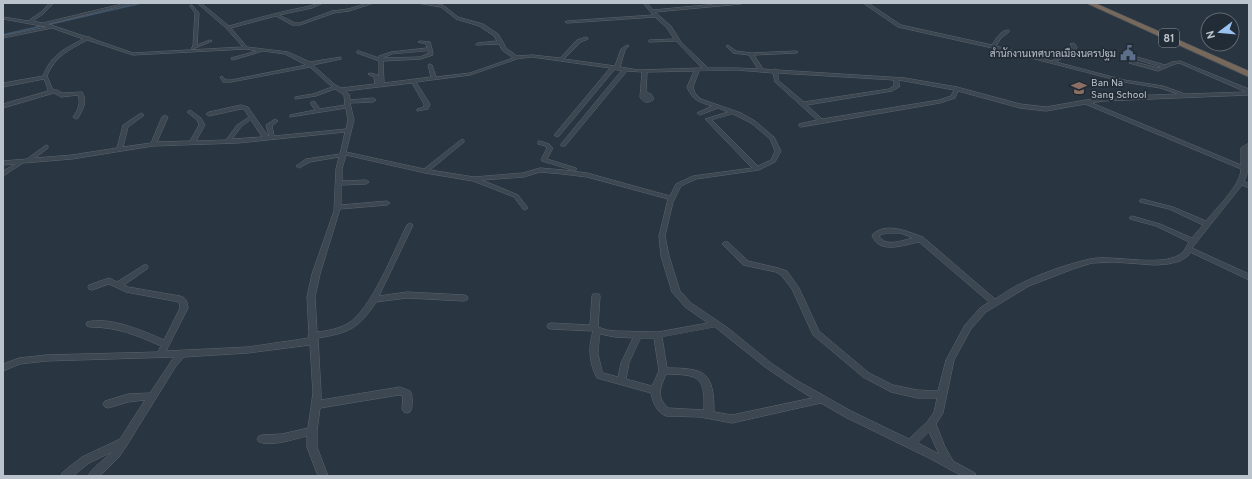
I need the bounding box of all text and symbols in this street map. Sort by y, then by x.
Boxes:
north arrow [1200,12,1240,52]
road number: 81 [1159,29,1179,47]
text: N [1204,29,1219,40]
public building icon: สำนักงานเทศบาลเมืองนครปฐม [1119,44,1137,62]
place label: สำนักงานเทศบาลเมืองนครปฐม [990,47,1116,61]
place label: Ban Na Sang School [1091,77,1147,102]
school or university icon: Ban Na Sang School [1070,79,1088,97]

